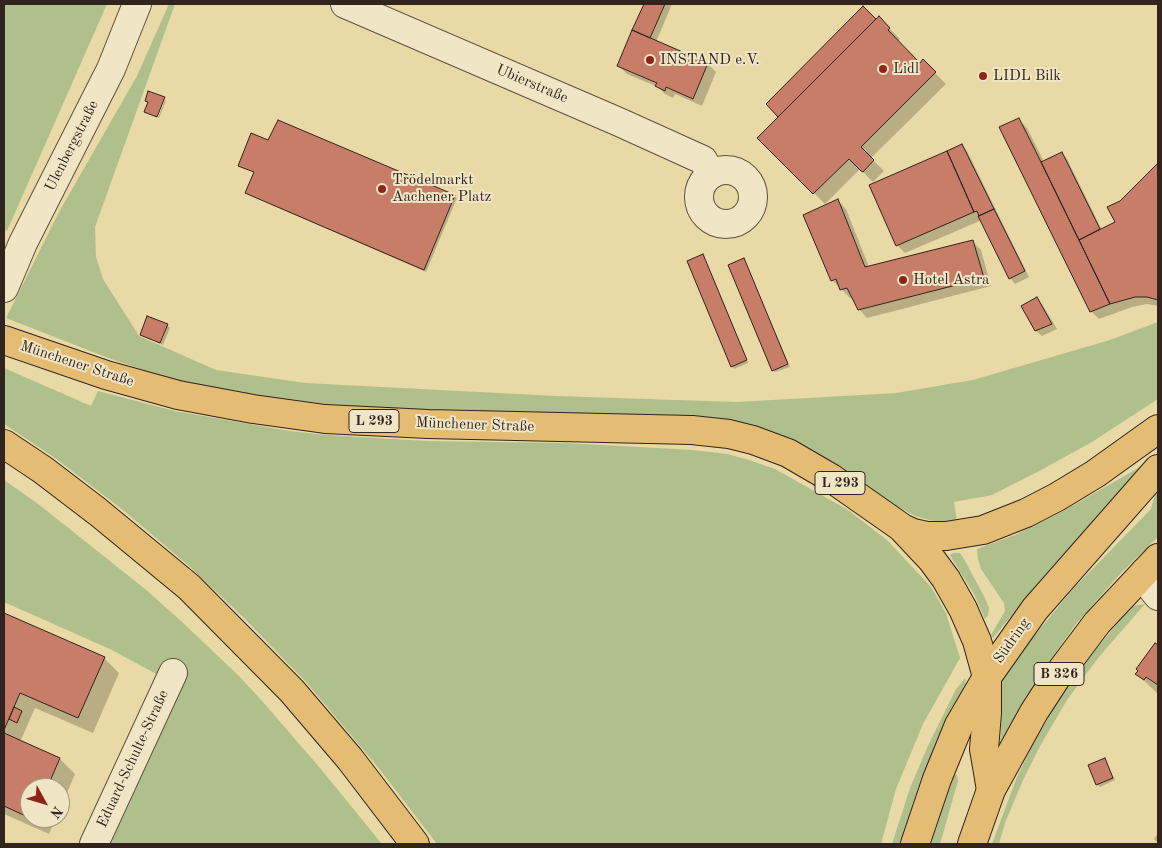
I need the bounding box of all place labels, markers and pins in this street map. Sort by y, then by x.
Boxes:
place label: INSTAND e.V. [660,51,760,69]
marker: INSTAND e.V. [644,54,656,66]
place label: Lidl [893,60,919,78]
marker: Lidl [877,63,889,75]
place label: LIDL Bilk [993,67,1061,85]
marker: LIDL Bilk [977,70,989,82]
place label: Trödelmarkt Aachener Platz [392,171,491,206]
marker: Trödelmarkt Aachener Platz [376,183,388,195]
place label: Hotel Astra [913,271,989,289]
marker: Hotel Astra [897,274,909,286]

